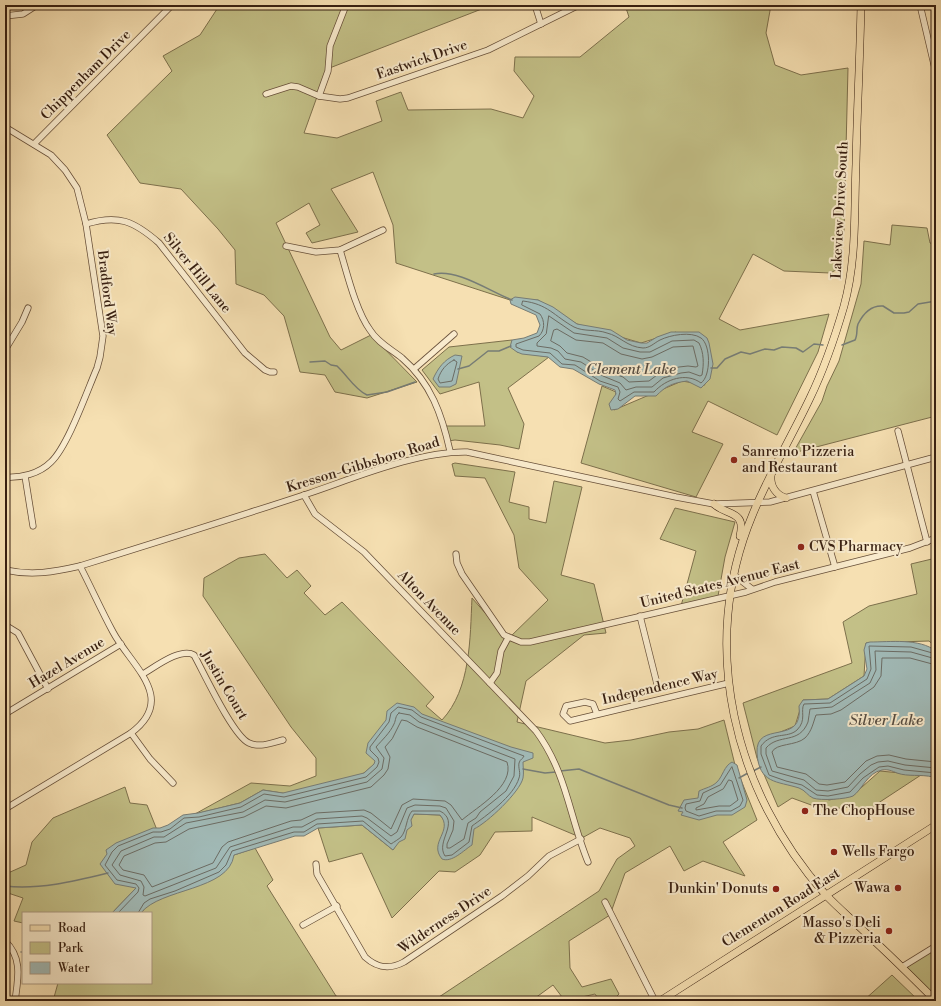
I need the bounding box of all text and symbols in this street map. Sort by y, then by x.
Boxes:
street label: Chippenham Drive [37,26,135,124]
street label: Eastwick Drive [374,36,470,84]
street label: Lakeview Drive South [827,140,853,279]
street label: Silver Hill Lane [159,229,235,317]
street label: Bradford Way [93,248,121,337]
water label: Clement Lake [586,360,676,379]
street label: Kresson-Gibbsboro Road [284,433,442,497]
place label: Sanremo Pizzeria and Restaurant [742,443,855,477]
marker: Sanremo Pizzeria and Restaurant [729,455,739,465]
place label: CVS Pharmacy [809,538,903,556]
marker: CVS Pharmacy [796,542,806,552]
street label: United States Avenue East [638,555,802,613]
street label: Alton Avenue [393,566,465,639]
street label: Hazel Avenue [26,633,108,693]
street label: Justin Court [196,646,252,723]
street label: Independence Way [600,665,720,709]
water label: Silver Lake [849,711,923,730]
place label: The ChopHouse [813,802,915,820]
marker: The ChopHouse [800,806,810,816]
place label: Wells Fargo [841,843,915,861]
marker: Wells Fargo [829,847,839,857]
street label: Clementon Road East [719,864,843,952]
place label: Wawa [853,879,891,897]
place label: Dunkin' Donuts [668,880,768,898]
street label: Wilderness Drive [394,882,495,958]
marker: Wawa [893,883,903,893]
marker: Dunkin' Donuts [771,884,781,894]
legend [22,912,152,984]
place label: Masso's Deli & Pizzeria [803,914,882,948]
text: Road [58,921,86,936]
marker: Masso's Deli & Pizzeria [884,926,894,936]
text: Park [58,941,84,956]
text: Water [57,961,90,976]

